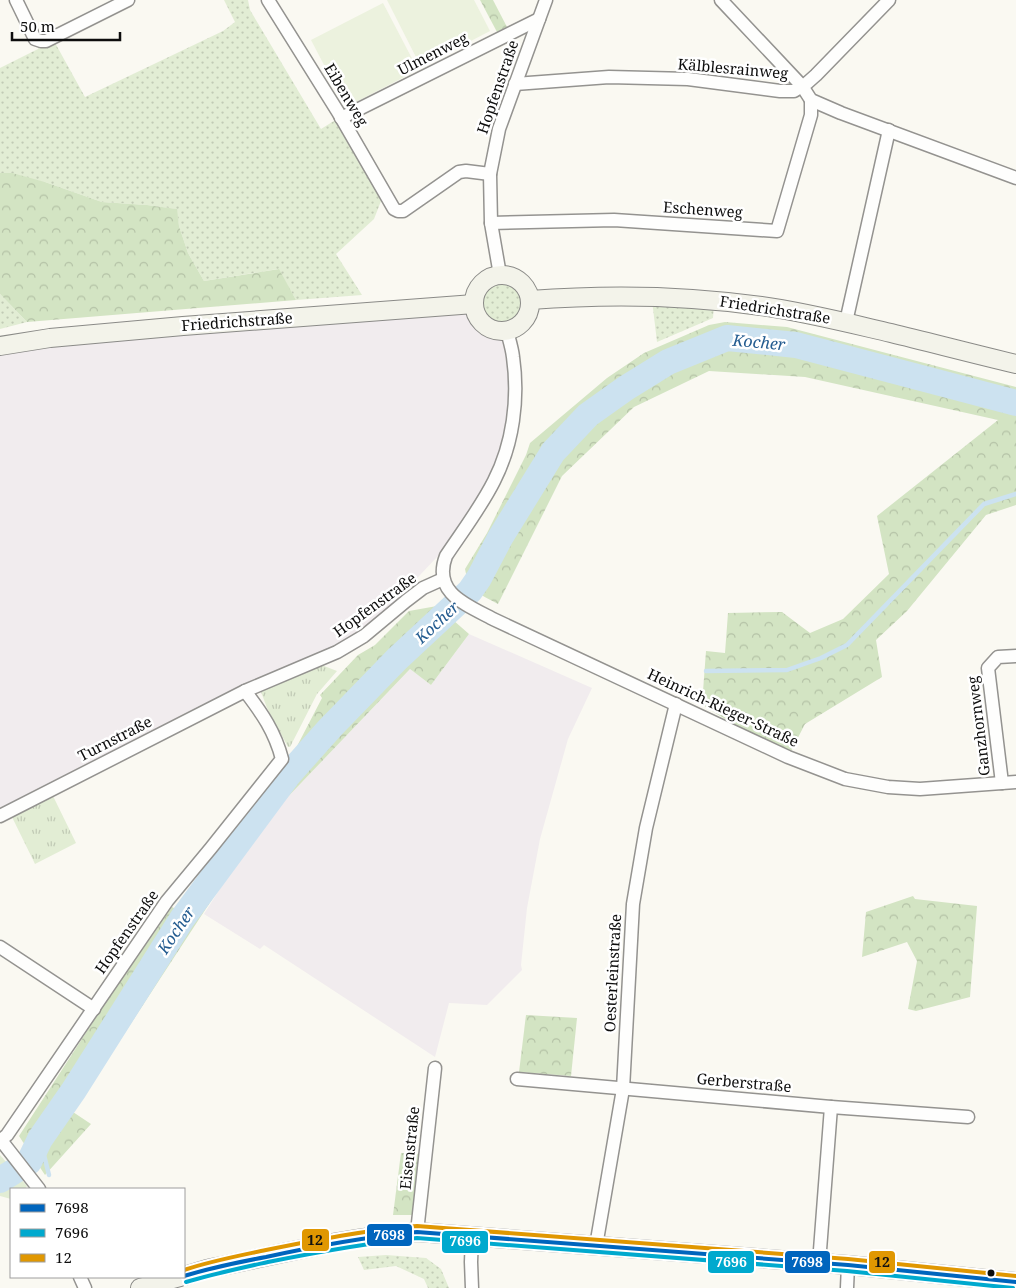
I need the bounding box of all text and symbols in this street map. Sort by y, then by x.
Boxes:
scale bar [12,10,120,42]
text: 50 m [20,16,55,36]
street label: Ulmenweg [394,27,471,79]
street label: Hopfenstraße [472,37,522,136]
street label: Kälblesrainweg [677,53,789,83]
street label: Eibenweg [320,59,373,130]
street label: Eschenweg [663,196,744,222]
street label: Friedrichstraße [718,290,832,328]
street label: Friedrichstraße [181,307,293,335]
water label: Kocher [731,329,787,355]
street label: Hopfenstraße [329,567,420,641]
water label: Kocher [409,596,464,649]
street label: Heinrich-Rieger-Straße [645,663,802,751]
street label: Ganzhornweg [962,675,994,777]
street label: Turnstraße [74,711,155,765]
street label: Hopfenstraße [90,886,162,977]
water label: Kocher [152,902,200,959]
street label: Oesterleinstraße [599,913,625,1033]
street label: Gerberstraße [696,1068,792,1096]
street label: Eisenstraße [395,1105,423,1191]
legend [10,1188,185,1278]
text: 7698 [55,1197,89,1217]
text: 7696 [55,1222,89,1242]
line badge: 7698 [366,1223,413,1247]
text: 7698 [373,1225,405,1244]
line badge: 12 [301,1228,330,1252]
text: 12 [307,1230,323,1249]
line badge: 7696 [441,1230,489,1254]
text: 7696 [449,1231,481,1250]
text: 12 [55,1247,72,1267]
line badge: 7696 [707,1250,755,1274]
line badge: 7698 [784,1250,831,1274]
line badge: 12 [868,1250,896,1274]
text: 7696 [715,1252,747,1271]
text: 7698 [791,1252,823,1271]
text: 12 [874,1252,890,1271]
unlabelled marker [986,1268,996,1278]

